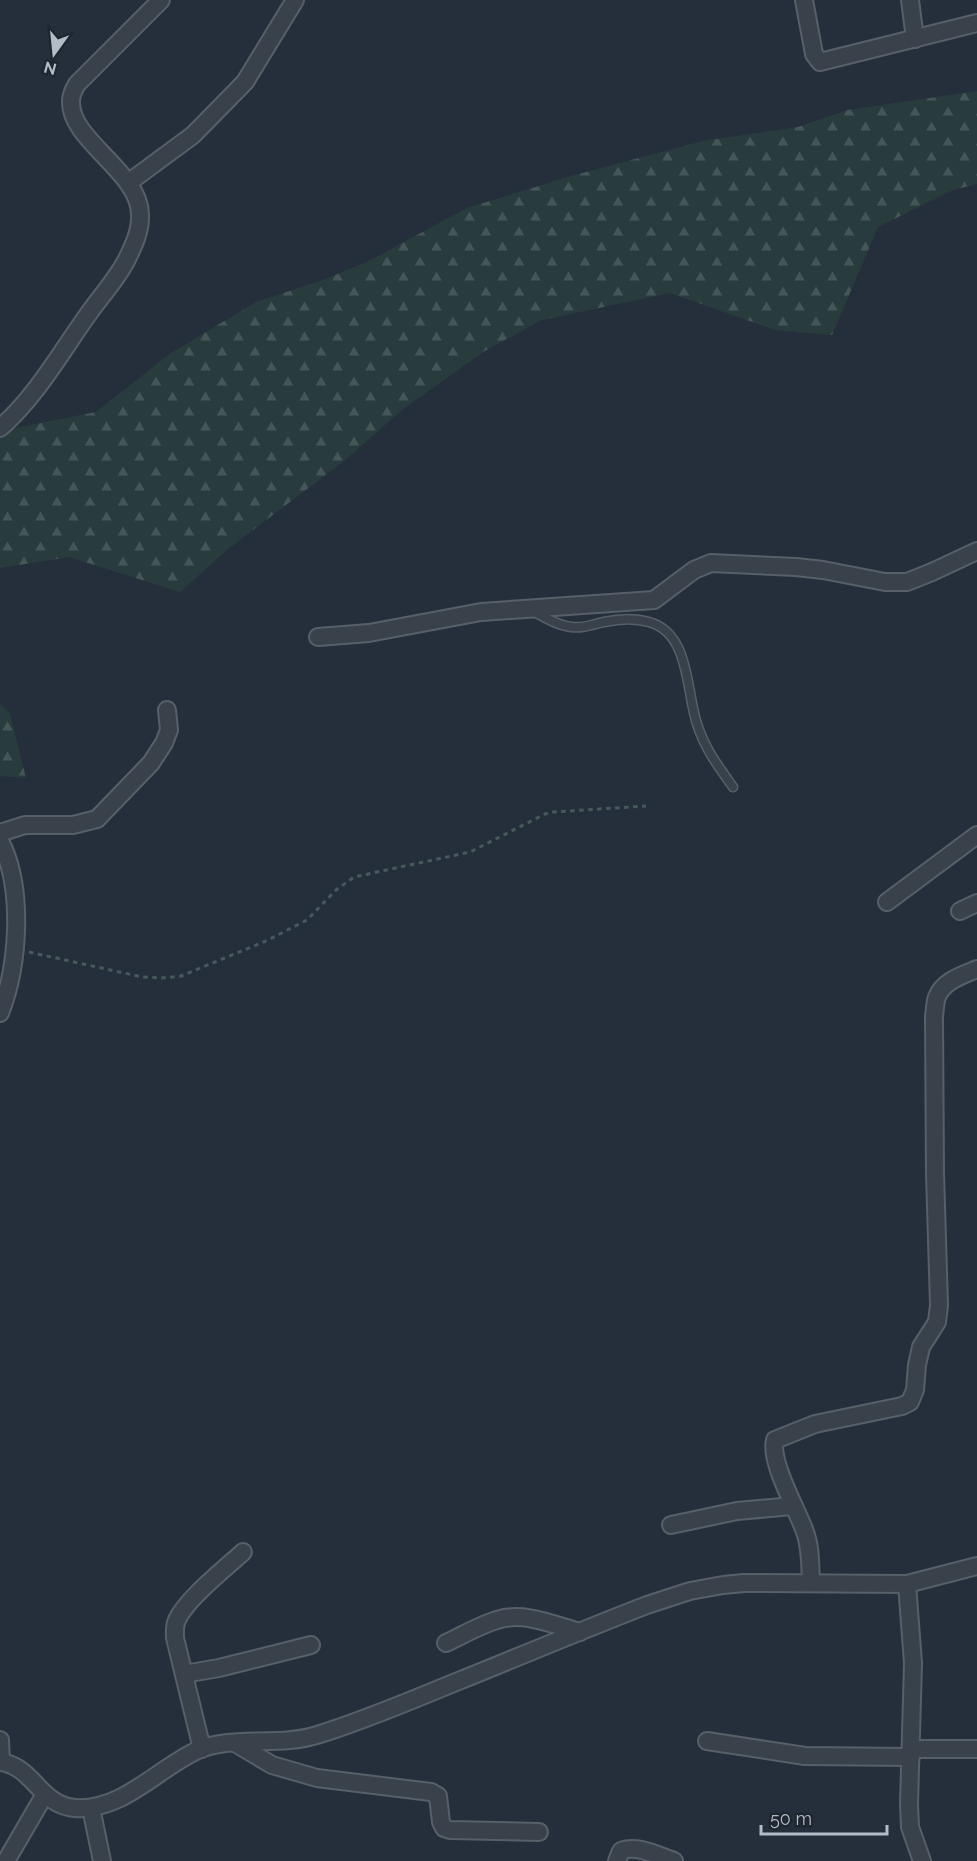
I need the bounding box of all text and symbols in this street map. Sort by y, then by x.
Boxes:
north arrow [24,24,84,84]
text: N [42,57,59,79]
scale bar [761,1798,887,1836]
text: 50 m [770,1808,812,1829]

